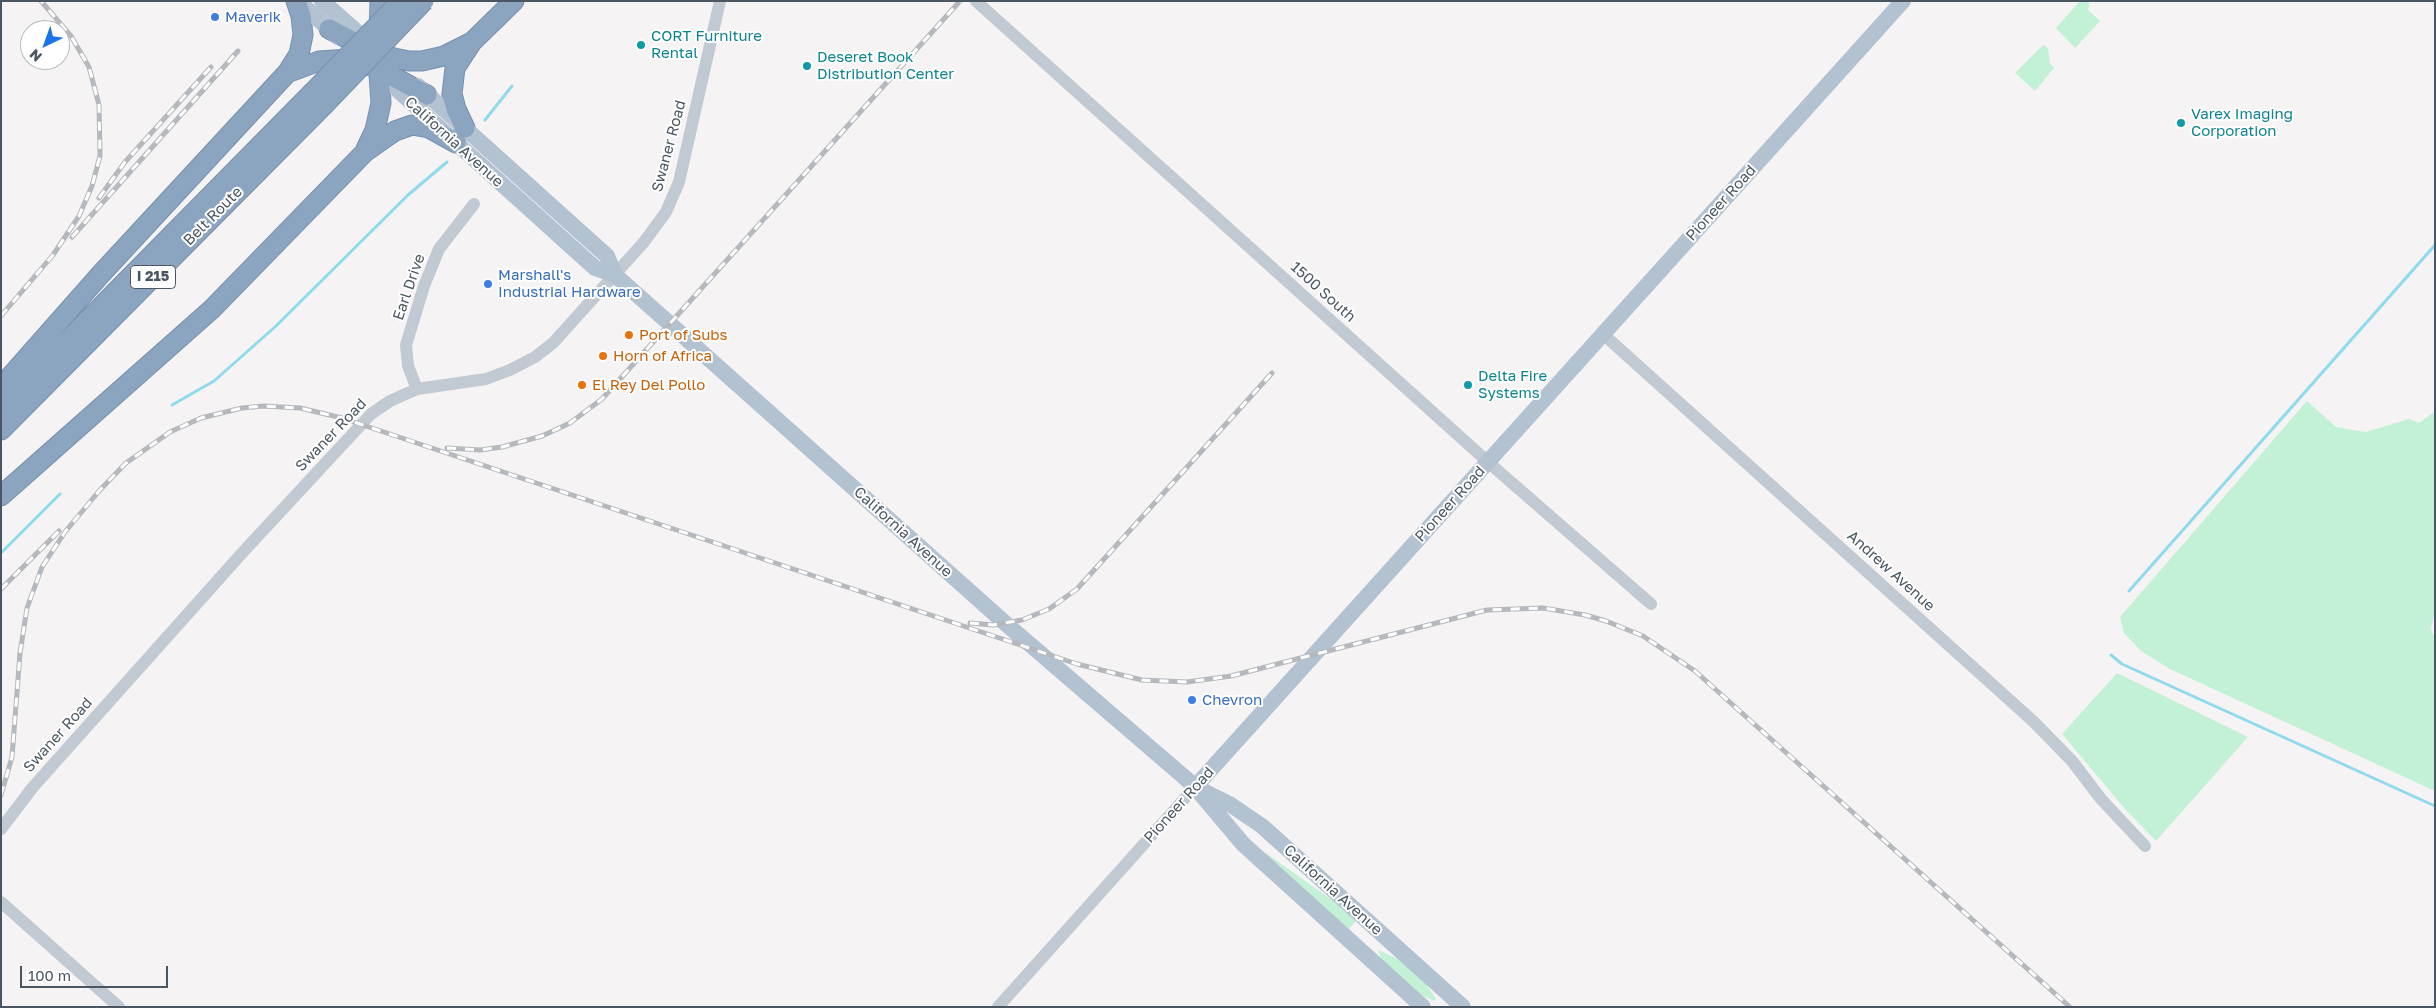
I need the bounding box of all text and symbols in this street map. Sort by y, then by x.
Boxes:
place label: Maverik [225,8,281,26]
marker: Maverik [209,11,221,23]
north arrow [20,20,70,70]
place label: CORT Furniture Rental [651,27,762,62]
marker: CORT Furniture Rental [635,39,647,51]
text: N [26,46,45,66]
place label: Deseret Book Distribution Center [817,48,954,83]
marker: Deseret Book Distribution Center [801,60,813,72]
street label: California Avenue [401,93,507,191]
street label: Swaner Road [648,98,690,194]
place label: Varex Imaging Corporation [2191,105,2293,140]
marker: Varex Imaging Corporation [2175,117,2187,129]
street label: Pioneer Road [1682,161,1760,245]
street label: Belt Route [180,183,246,249]
street label: Earl Drive [389,251,429,323]
street label: 1500 South [1287,258,1359,326]
road number: I 215 [130,266,176,288]
place label: Marshall's Industrial Hardware [498,266,641,301]
marker: Marshall's Industrial Hardware [482,278,494,290]
place label: Port of Subs [639,326,727,344]
marker: Port of Subs [623,329,635,341]
place label: Horn of Africa [613,347,712,365]
marker: Horn of Africa [597,350,609,362]
place label: Delta Fire Systems [1478,367,1547,402]
place label: El Rey Del Pollo [592,376,705,394]
marker: El Rey Del Pollo [576,379,588,391]
marker: Delta Fire Systems [1462,379,1474,391]
street label: Swaner Road [292,395,370,475]
street label: Pioneer Road [1411,462,1489,546]
street label: California Avenue [850,483,956,581]
street label: Andrew Avenue [1844,527,1938,615]
place label: Chevron [1202,691,1262,709]
street label: Swaner Road [20,694,96,776]
marker: Chevron [1186,694,1198,706]
street label: Pioneer Road [1140,763,1218,847]
street label: California Avenue [1280,841,1386,939]
scale bar [22,956,170,988]
text: 100 m [28,966,71,984]

